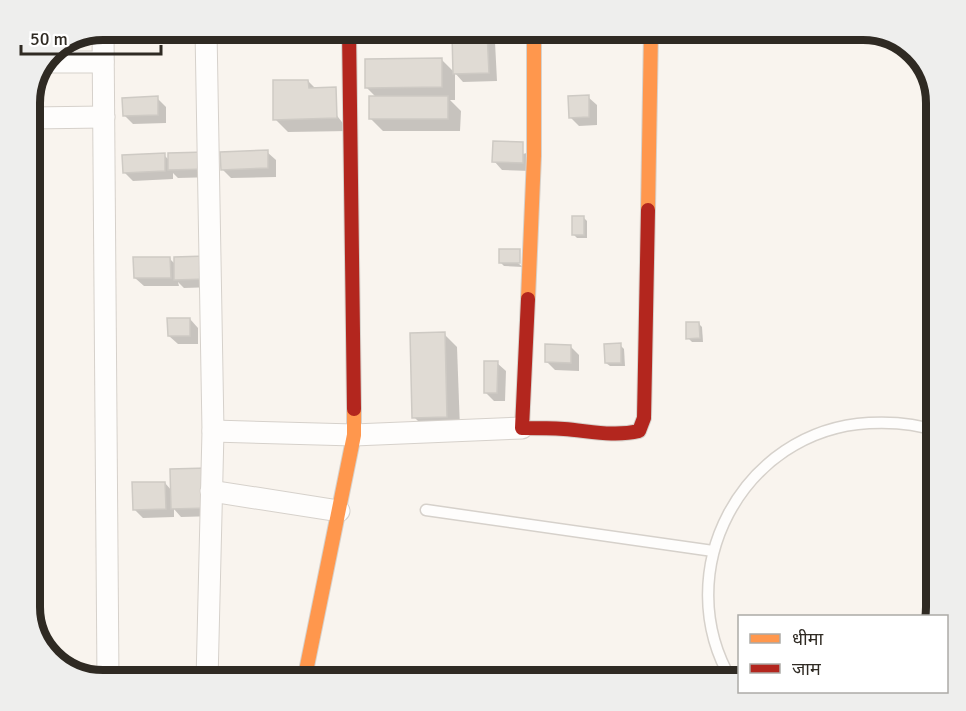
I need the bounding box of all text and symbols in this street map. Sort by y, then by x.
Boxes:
scale bar [21,18,160,56]
text: 50 m [30,28,68,50]
legend [738,615,948,693]
text: धीमा [792,628,823,650]
text: जाम [792,658,822,680]

